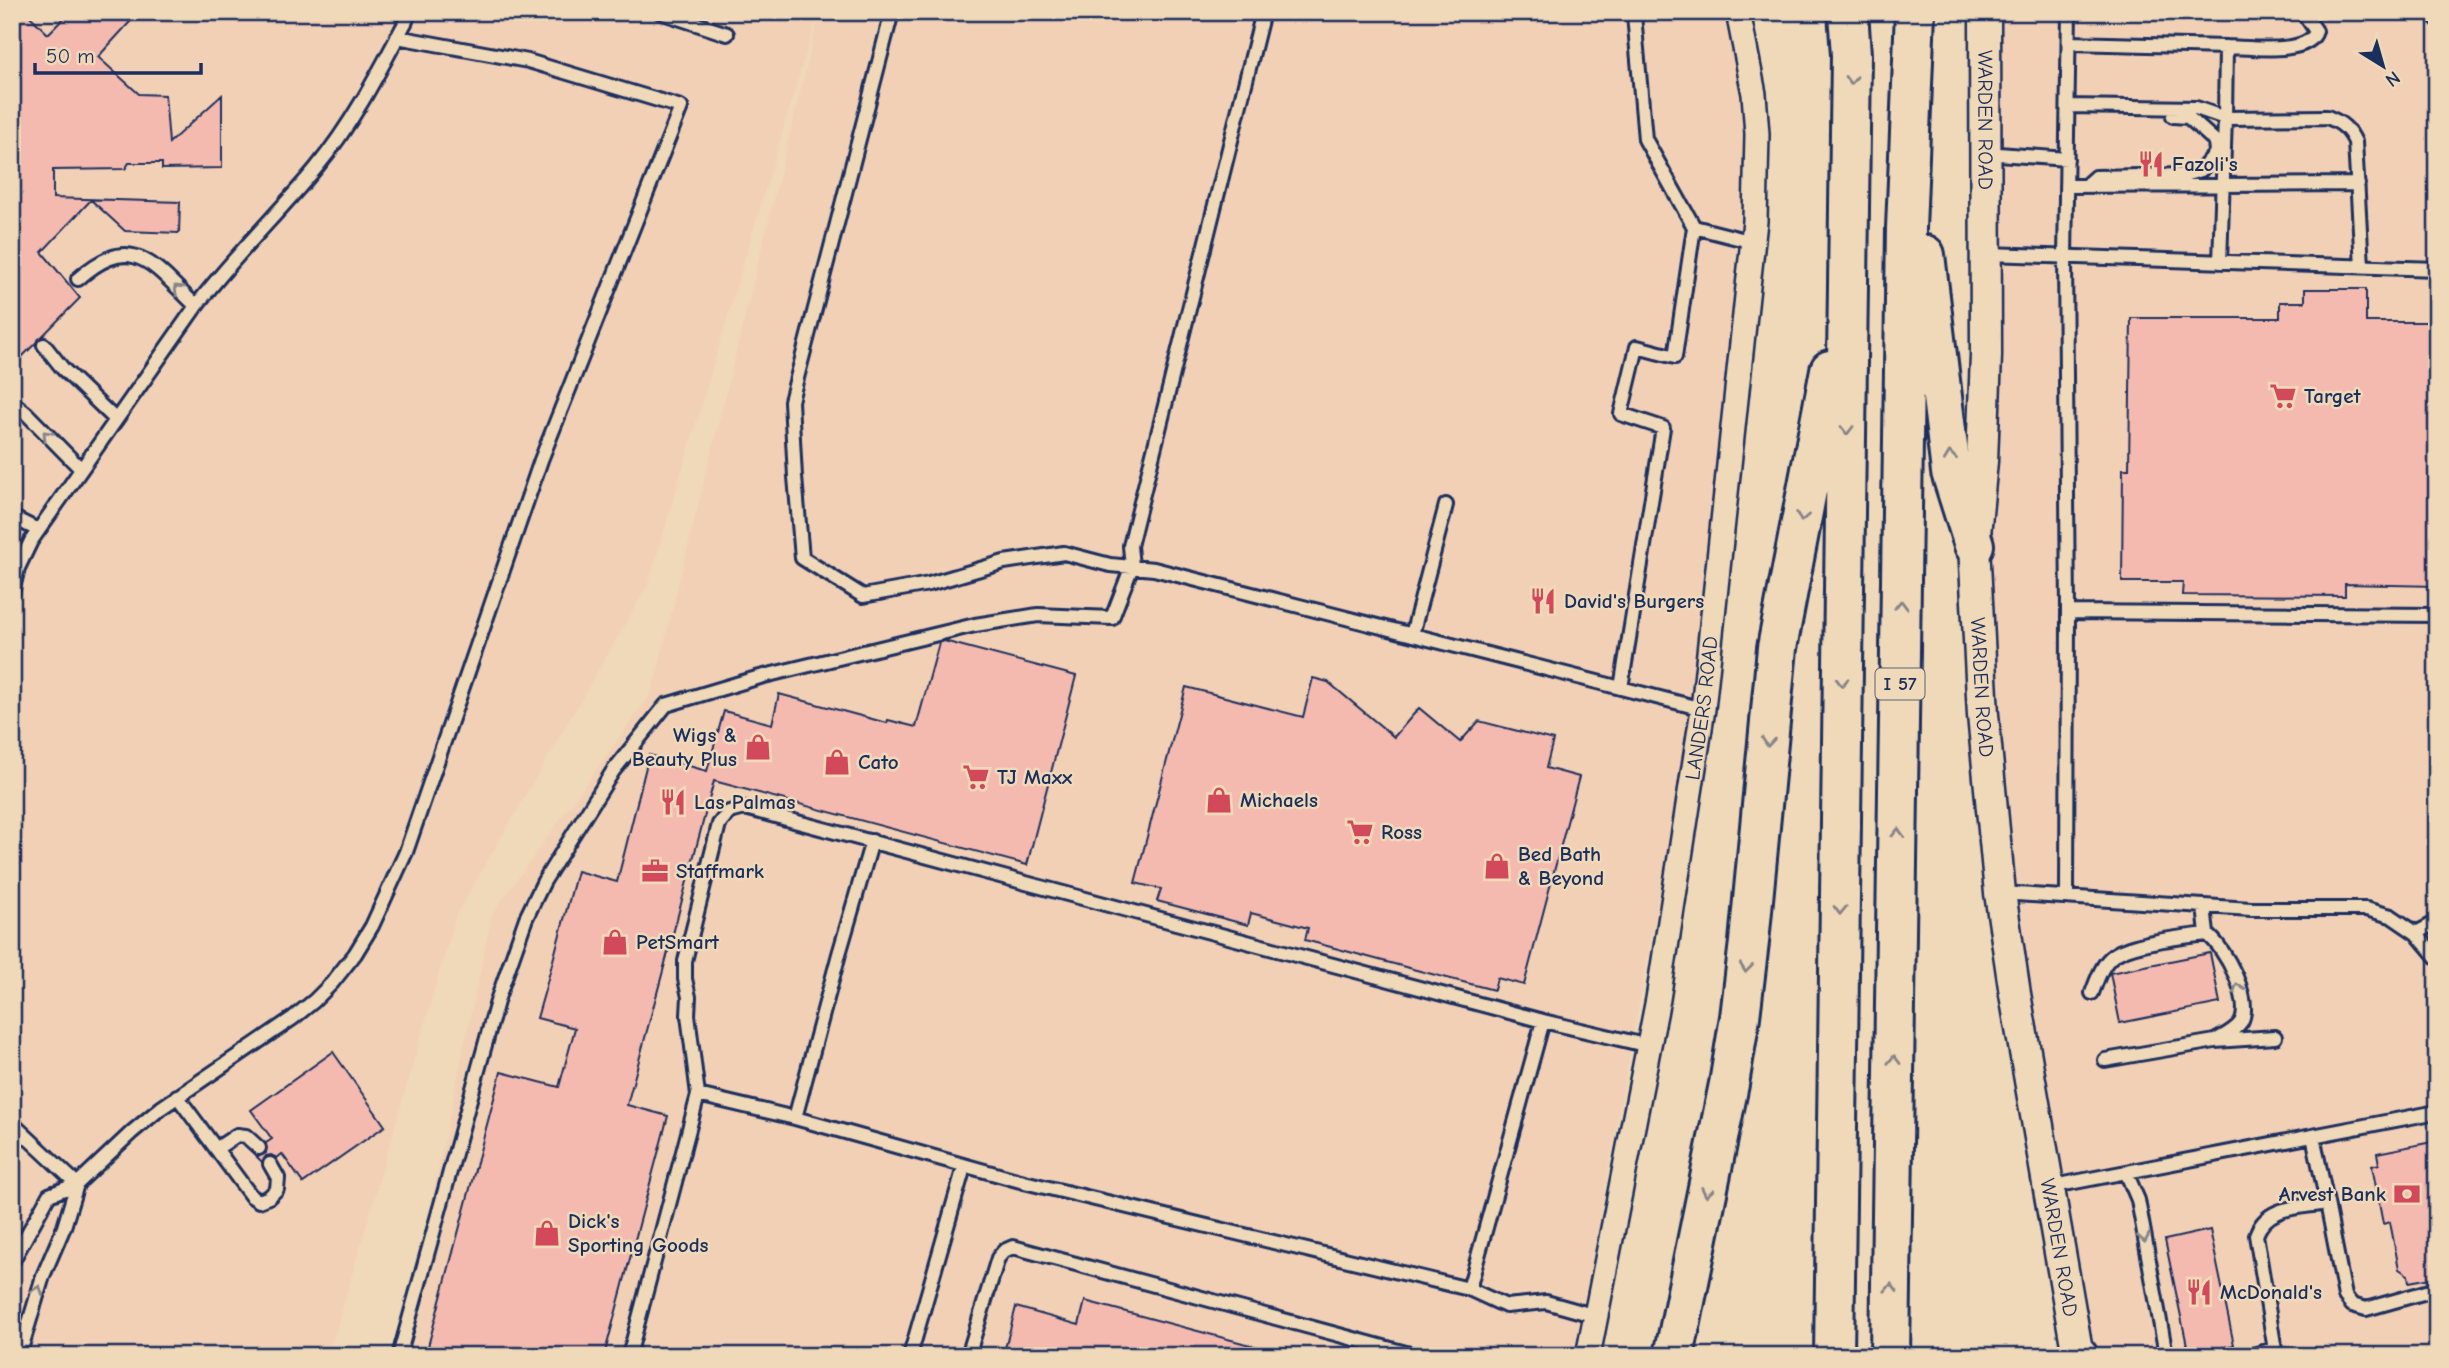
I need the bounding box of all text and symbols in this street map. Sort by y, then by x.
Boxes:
scale bar [35,32,201,76]
north arrow [2348,32,2418,102]
text: 50 m [46,44,95,68]
street label: WARDEN ROAD [1973,50,1998,190]
text: N [2381,66,2404,91]
one-way arrow [1843,75,1858,86]
restaurant icon: Fazoli's [2136,149,2166,179]
place label: Fazoli's [2172,152,2238,176]
one-way arrow [173,284,186,297]
supermarket icon: Target [2268,381,2298,411]
place label: Target [2304,384,2362,408]
one-way arrow [1839,426,1855,436]
one-way arrow [42,430,55,443]
one-way arrow [1942,450,1957,462]
one-way arrow [1795,511,1810,523]
restaurant icon: David's Burgers [1528,586,1558,616]
place label: David's Burgers [1564,589,1704,613]
one-way arrow [1893,599,1909,610]
street label: WARDEN ROAD [1966,617,1999,758]
street label: LANDERS ROAD [1680,635,1723,782]
road number: I 57 [1876,668,1924,699]
one-way arrow [1835,677,1850,688]
place label: Wigs & Beauty Plus [632,723,737,771]
shop icon: Wigs & Beauty Plus [743,732,773,762]
one-way arrow [1761,737,1776,748]
shop icon: Cato [822,747,852,777]
place label: Cato [858,750,899,774]
supermarket icon: TJ Maxx [961,762,991,792]
place label: TJ Maxx [997,765,1073,789]
shop icon: Michaels [1204,785,1234,815]
restaurant icon: Las Palmas [658,787,688,817]
place label: Michaels [1240,788,1318,812]
place label: Las Palmas [694,790,795,814]
supermarket icon: Ross [1345,817,1375,847]
place label: Ross [1381,820,1422,844]
one-way arrow [1890,827,1905,838]
place label: Bed Bath & Beyond [1518,842,1604,890]
shop icon: Bed Bath & Beyond [1482,851,1512,881]
office icon: Staffmark [640,856,670,886]
place label: Staffmark [676,859,765,883]
one-way arrow [1832,905,1848,916]
shop icon: PetSmart [600,927,630,957]
place label: PetSmart [636,930,720,954]
one-way arrow [1739,963,1754,974]
one-way arrow [2232,982,2247,994]
one-way arrow [1887,1054,1902,1065]
street label: WARDEN ROAD [2035,1177,2083,1319]
bank icon: Arvest Bank [2392,1179,2422,1209]
place label: Arvest Bank [2279,1182,2387,1206]
one-way arrow [1700,1186,1715,1198]
place label: Dick's Sporting Goods [568,1209,709,1257]
shop icon: Dick's Sporting Goods [532,1218,562,1248]
one-way arrow [2136,1232,2151,1244]
restaurant icon: McDonald's [2184,1277,2214,1307]
place label: McDonald's [2220,1280,2322,1304]
one-way arrow [1883,1282,1899,1292]
one-way arrow [30,1285,44,1297]

